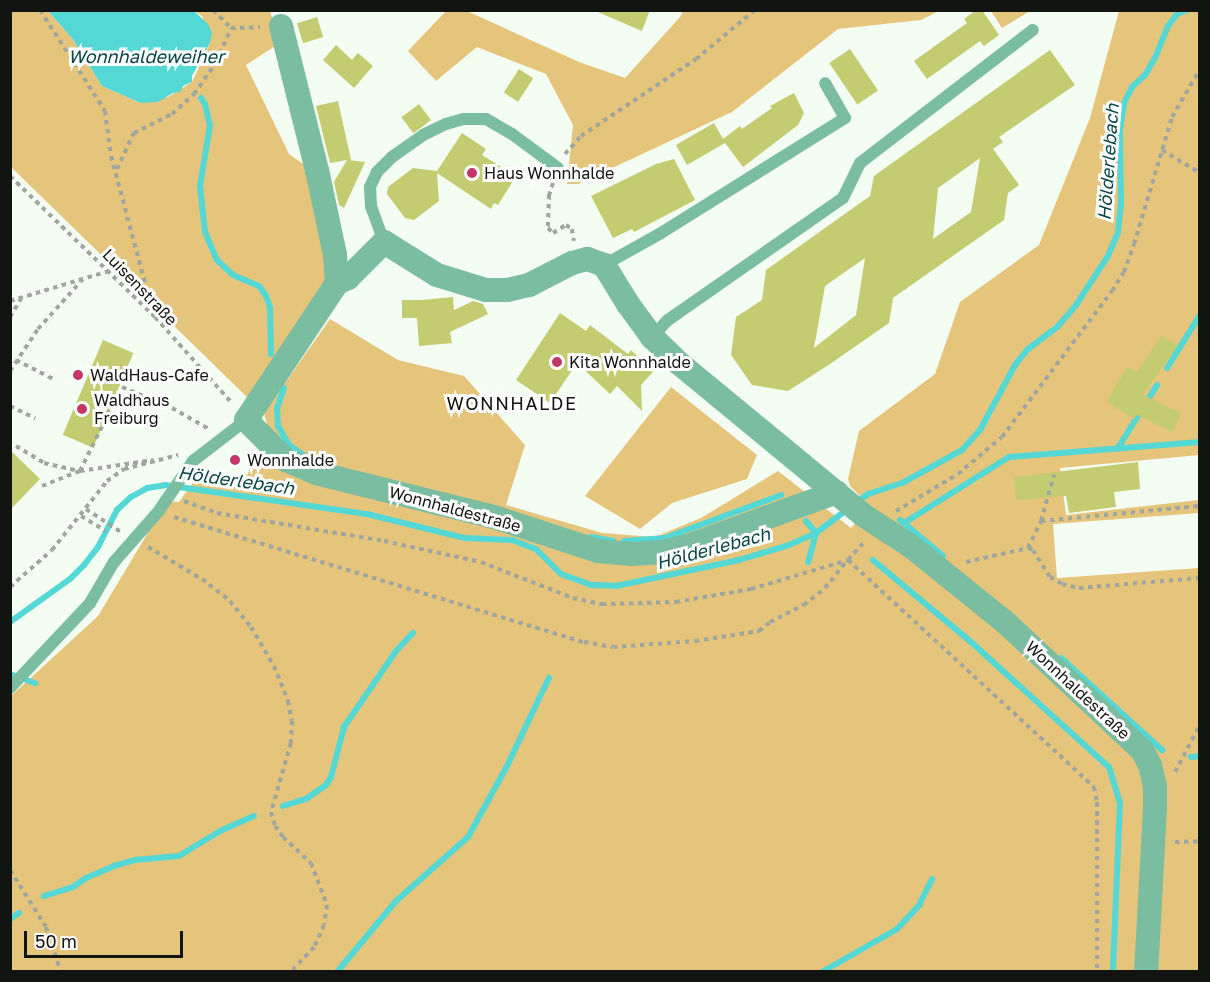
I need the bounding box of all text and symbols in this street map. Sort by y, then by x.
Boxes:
water label: Wonnhaldeweiher [68,45,224,67]
water label: Hölderlebach [1093,103,1123,221]
place label: Haus Wonnhalde [484,163,614,183]
marker: Haus Wonnhalde [465,166,479,180]
street label: Luisenstraße [99,245,181,329]
place label: Kita Wonnhalde [569,352,691,372]
marker: Kita Wonnhalde [550,355,564,369]
place label: WaldHaus-Cafe [90,365,209,385]
marker: WaldHaus-Cafe [71,368,85,382]
place label: Waldhaus Freiburg [94,390,170,428]
district label: WONNHALDE [447,392,577,414]
marker: Waldhaus Freiburg [75,402,89,416]
place label: Wonnhalde [247,450,334,470]
marker: Wonnhalde [228,453,242,467]
water label: Hölderlebach [177,461,295,499]
street label: Wonnhaldestraße [387,482,523,536]
water label: Hölderlebach [654,522,772,574]
street label: Wonnhaldestraße [1022,637,1134,743]
scale bar [27,919,186,957]
text: 50 m [35,930,77,952]

